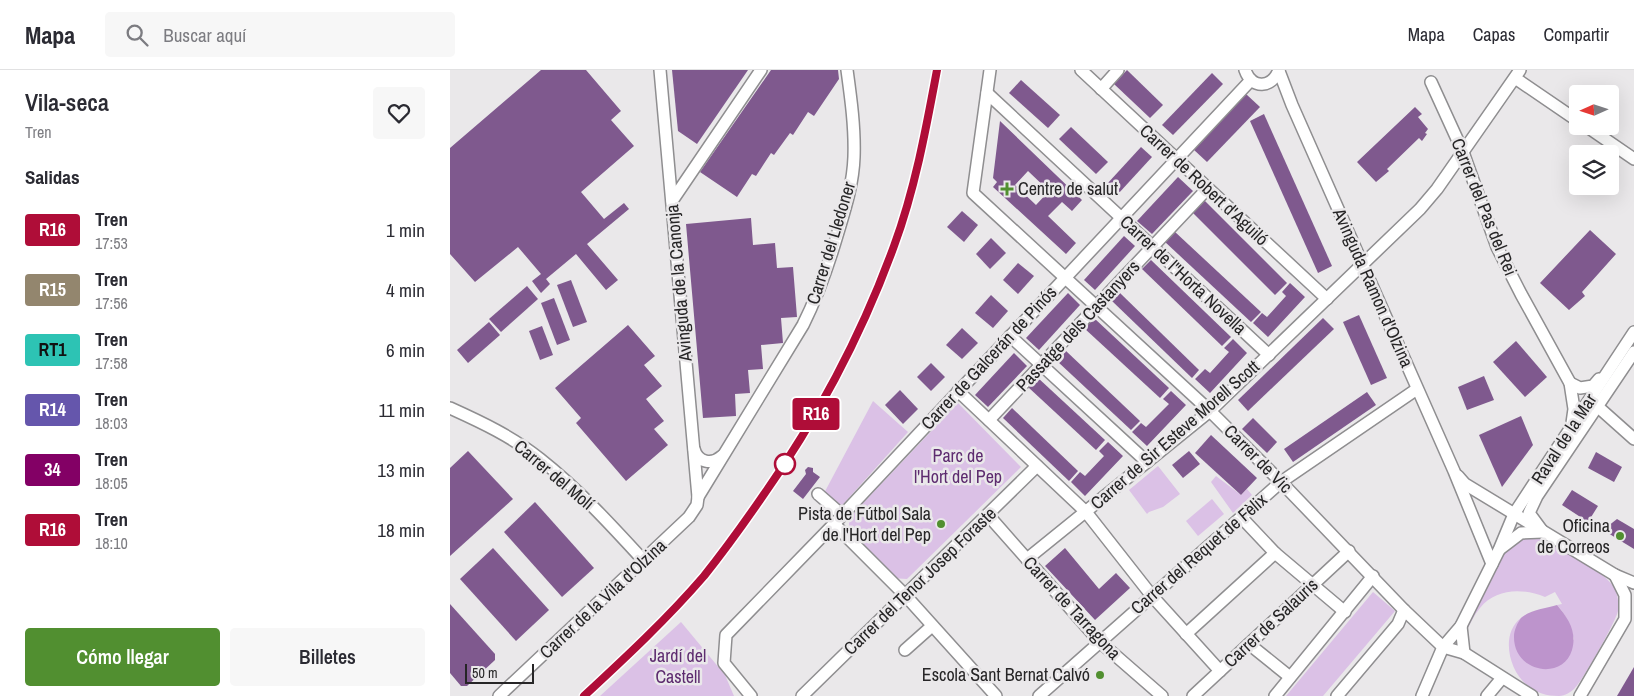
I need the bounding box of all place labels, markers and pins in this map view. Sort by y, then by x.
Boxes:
place label: Centre de salut [1018,176,1118,201]
marker: Centre de salut [1000,182,1014,196]
unlabelled marker [774,453,796,475]
place label: Pista de Fútbol Sala de l'Hort del Pep [798,501,931,547]
place label: Oficina de Correos [1537,513,1610,559]
marker: Pista de Fútbol Sala de l'Hort del Pep [935,518,947,530]
marker: Oficina de Correos [1614,530,1626,542]
place label: Escola Sant Bernat Calvó [922,662,1090,687]
marker: Escola Sant Bernat Calvó [1094,669,1106,681]

